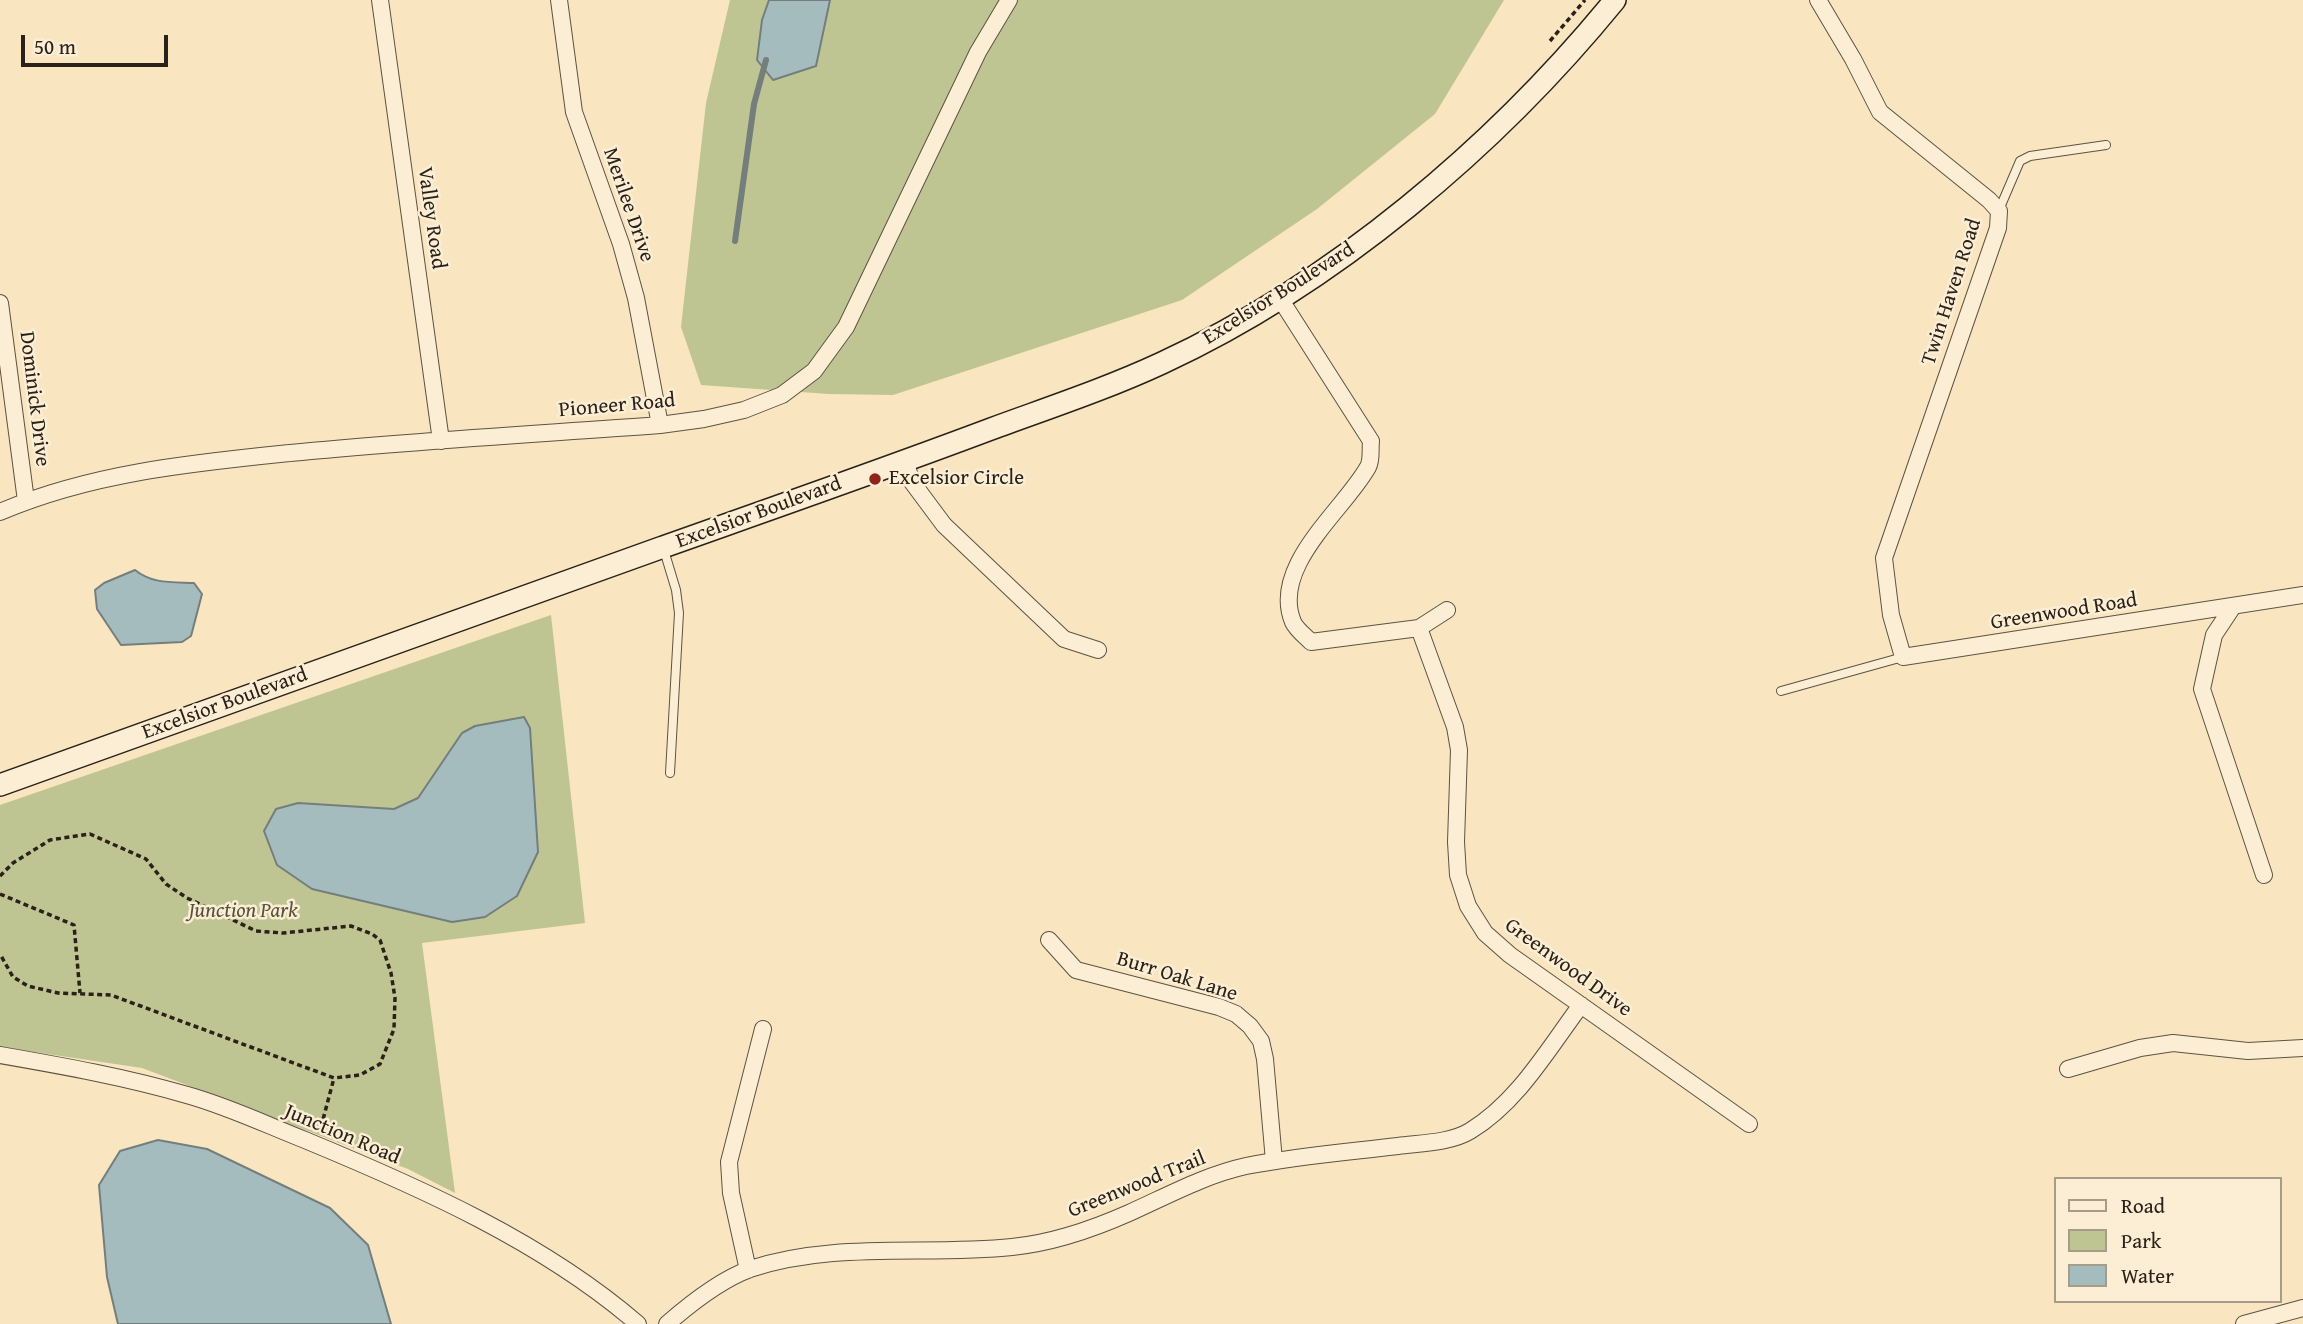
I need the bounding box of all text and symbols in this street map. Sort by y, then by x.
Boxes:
scale bar [24,21,172,65]
text: 50 m [34,31,76,62]
street label: Merilee Drive [597,145,659,265]
street label: Valley Road [411,165,451,271]
street label: Twin Haven Road [1916,215,1988,369]
street label: Excelsior Boulevard [1199,237,1359,351]
street label: Dominick Drive [13,330,55,468]
street label: Pioneer Road [558,388,676,424]
place label: Excelsior Circle [889,466,1024,492]
street label: Excelsior Boulevard [673,471,845,555]
marker: Excelsior Circle [867,471,883,487]
street label: Greenwood Road [1989,588,2139,636]
street label: Excelsior Boulevard [139,662,311,746]
park label: Junction Park [188,899,298,925]
street label: Greenwood Drive [1499,913,1637,1023]
street label: Burr Oak Lane [1114,947,1240,1007]
street label: Junction Road [280,1099,404,1171]
street label: Greenwood Trail [1065,1146,1209,1224]
legend [2054,1177,2282,1303]
text: Road [2121,1190,2165,1221]
text: Park [2121,1225,2162,1256]
text: Water [2121,1260,2174,1291]

